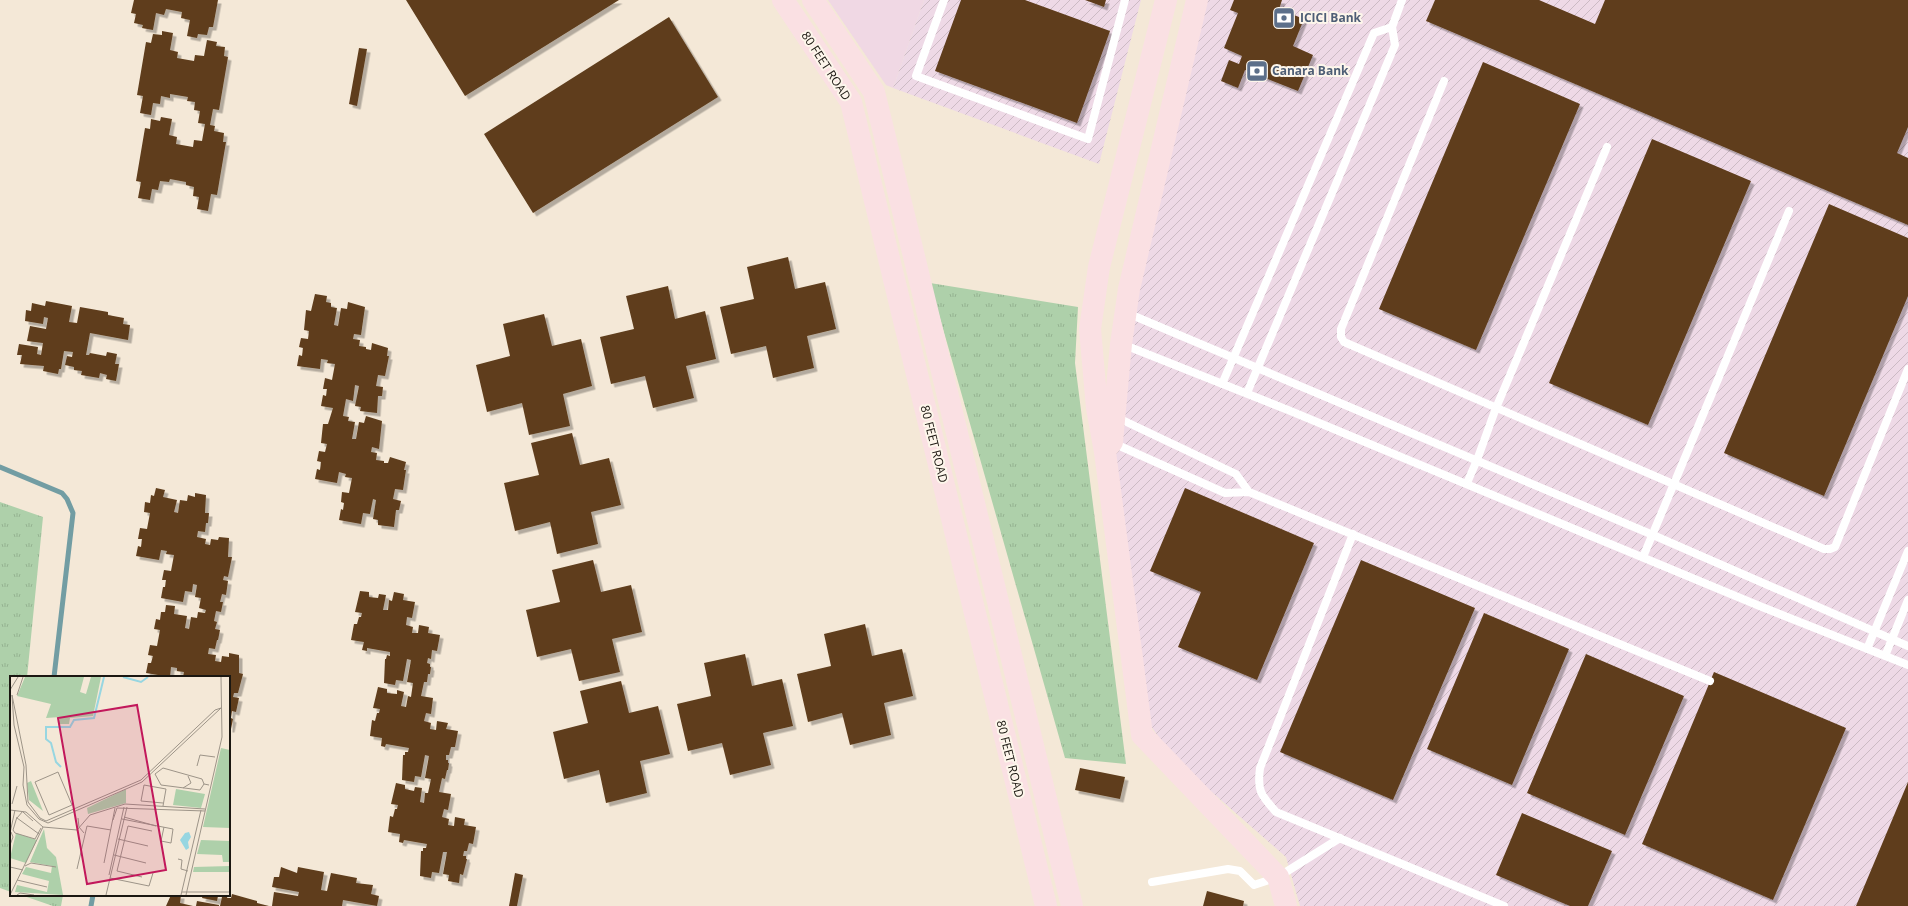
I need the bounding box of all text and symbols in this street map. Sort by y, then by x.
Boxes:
bank icon: ICICI Bank [1271,5,1297,31]
place label: ICICI Bank [1300,9,1362,26]
street label: 80 FEET ROAD [798,28,855,104]
bank icon: Canara Bank [1244,58,1270,84]
place label: Canara Bank [1272,62,1349,79]
street label: 80 FEET ROAD [917,403,952,484]
inset map [10,676,230,896]
street label: 80 FEET ROAD [993,718,1028,799]

